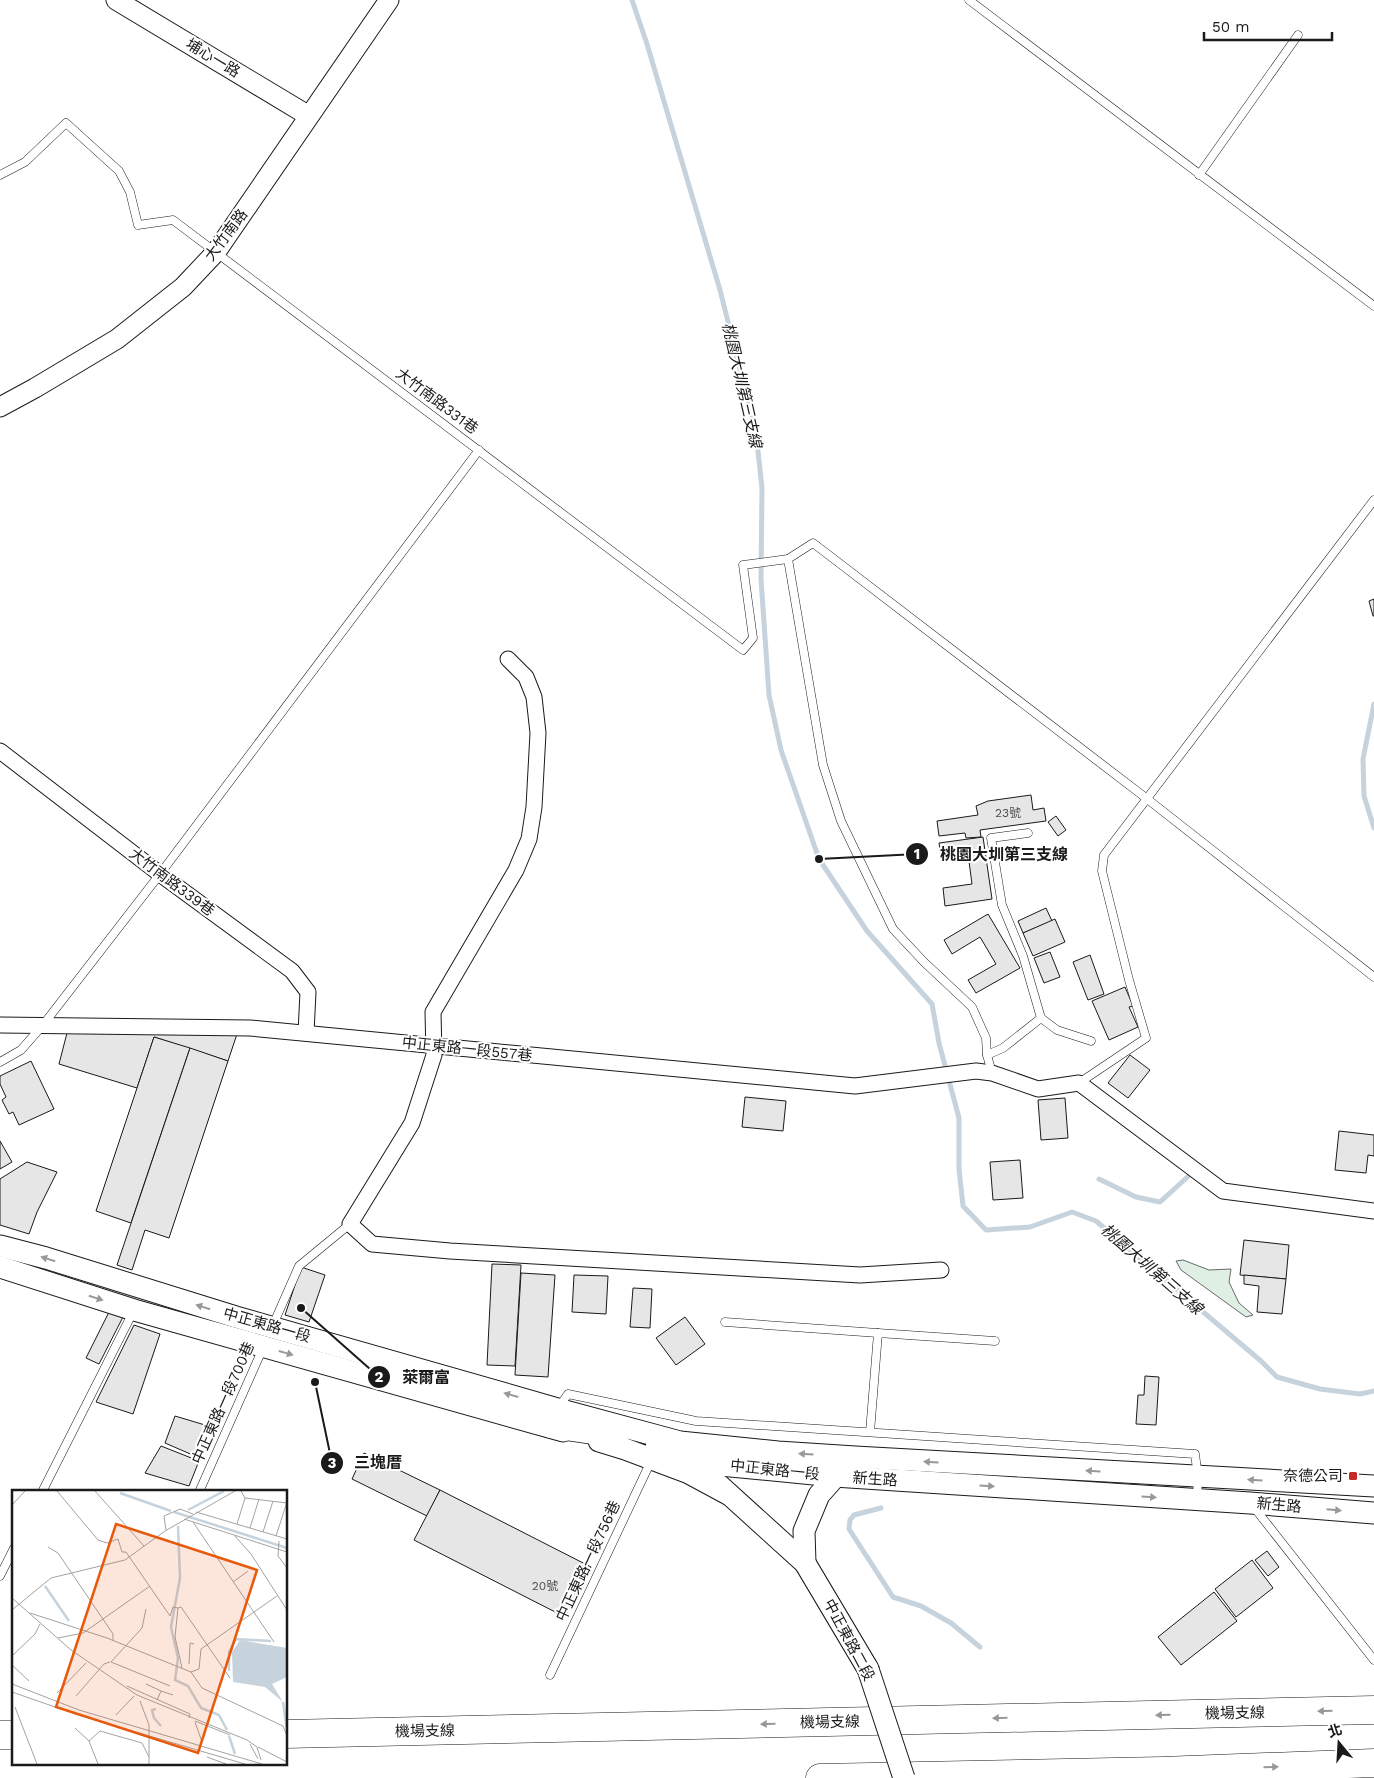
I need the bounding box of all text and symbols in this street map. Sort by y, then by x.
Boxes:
scale bar [1204,10,1332,42]
text: 50 m [1212,18,1249,36]
street label: 埔心一路 [183,35,243,81]
street label: 大竹南路 [201,206,251,264]
water label: 桃園大圳第三支線 [718,320,766,451]
street label: 大竹南路331巷 [392,364,482,438]
house number: 23號 [995,806,1021,820]
callout: 桃園大圳第三支線 [905,838,1078,869]
street label: 大竹南路339巷 [126,844,218,920]
text: 1 [914,845,920,863]
text: 桃園大圳第三支線 [940,845,1068,864]
street label: 中正東路一段557巷 [401,1033,533,1065]
water label: 桃園大圳第三支線 [1097,1220,1208,1319]
one-way arrow [41,1254,56,1262]
one-way arrow [89,1295,104,1302]
one-way arrow [196,1303,211,1310]
street label: 中正東路一段 [221,1304,313,1346]
street label: 中正東路一段700巷 [188,1339,258,1467]
one-way arrow [279,1349,294,1357]
callout: 萊爾富 [367,1362,460,1393]
text: 2 [375,1368,384,1386]
text: 萊爾富 [402,1368,450,1387]
one-way arrow [503,1391,518,1399]
callout: 三塊厝 [319,1447,412,1478]
one-way arrow [798,1450,814,1458]
text: 三塊厝 [354,1453,402,1472]
text: 3 [328,1454,337,1472]
street label: 中正東路一段 [729,1456,821,1484]
one-way arrow [923,1457,939,1465]
one-way arrow [1085,1466,1101,1474]
place label: 奈德公司 [1283,1467,1343,1485]
street label: 新生路 [852,1468,898,1490]
marker: 奈德公司 [1347,1470,1359,1482]
one-way arrow [1247,1476,1263,1484]
one-way arrow [980,1483,996,1491]
inset map [12,1490,288,1766]
one-way arrow [1142,1493,1158,1501]
street label: 新生路 [1256,1494,1302,1516]
street label: 中正東路一段756巷 [552,1498,624,1624]
one-way arrow [1326,1506,1342,1514]
house number: 20號 [532,1579,558,1593]
street label: 中正東路二段 [820,1596,878,1684]
street label: 機場支線 [1205,1703,1265,1723]
one-way arrow [1317,1707,1333,1715]
one-way arrow [1155,1711,1171,1719]
street label: 機場支線 [800,1712,860,1732]
one-way arrow [992,1714,1008,1722]
north arrow [1314,1718,1364,1768]
one-way arrow [760,1720,776,1728]
street label: 機場支線 [395,1721,455,1741]
text: 北 [1326,1721,1344,1740]
one-way arrow [1263,1763,1279,1771]

